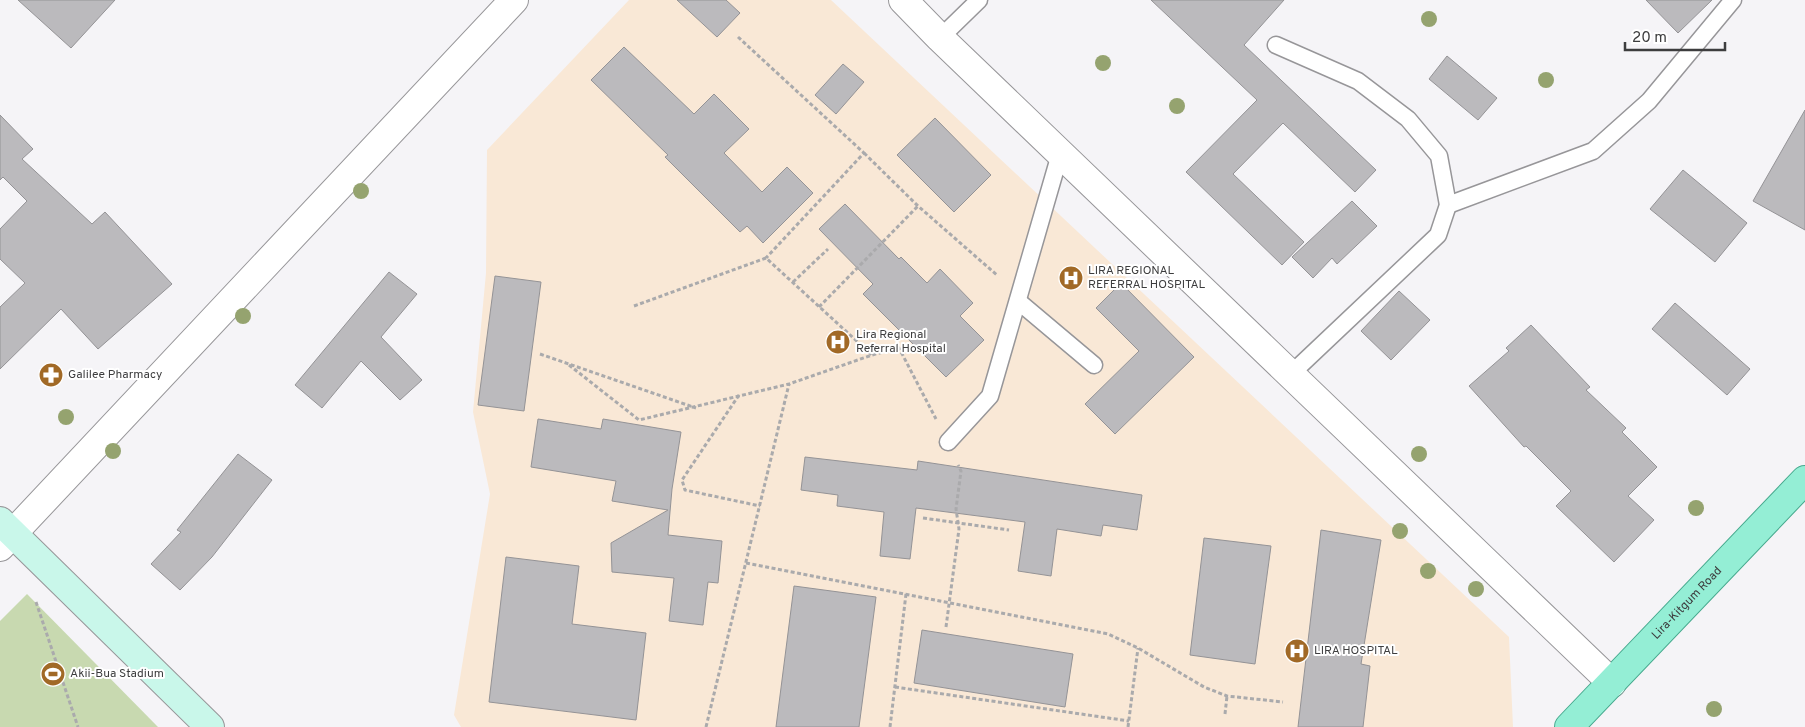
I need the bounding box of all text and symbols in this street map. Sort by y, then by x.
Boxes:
scale bar [1625,20,1725,52]
text: 20 m [1632,29,1667,48]
place label: LIRA REGIONAL REFERRAL HOSPITAL [1088,263,1206,293]
hospital icon: LIRA REGIONAL REFERRAL HOSPITAL [1058,265,1084,291]
place label: Lira Regional Referral Hospital [856,327,946,357]
hospital icon: Lira Regional Referral Hospital [825,329,851,355]
pharmacy icon: Galilee Pharmacy [38,362,64,388]
place label: Galilee Pharmacy [68,367,162,383]
street label: Lira-Kitgum Road [1649,563,1726,643]
hospital icon: LIRA HOSPITAL [1284,638,1310,664]
place label: LIRA HOSPITAL [1314,643,1398,659]
sports icon: Akii-Bua Stadium [40,661,66,687]
place label: Akii-Bua Stadium [70,666,164,682]

